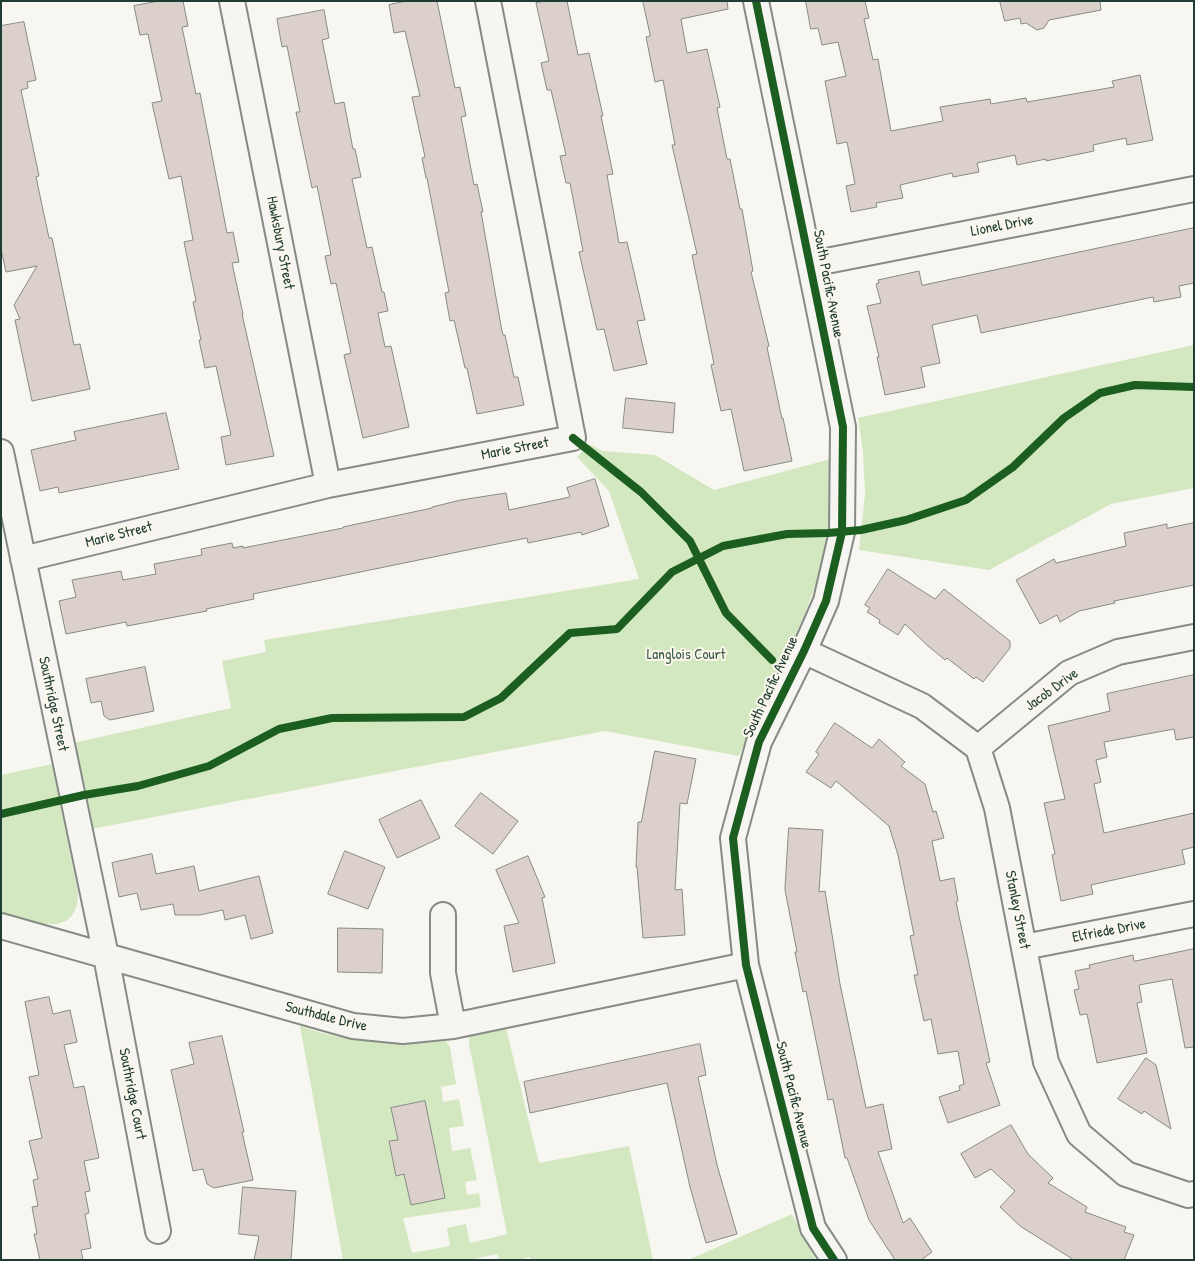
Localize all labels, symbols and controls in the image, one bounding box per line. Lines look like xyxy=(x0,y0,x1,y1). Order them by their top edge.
street label: Hawksbury Street xyxy=(262,195,298,291)
street label: Lionel Drive xyxy=(969,211,1035,241)
street label: South Pacific Avenue xyxy=(809,229,847,339)
street label: Marie Street xyxy=(480,434,550,464)
street label: Marie Street xyxy=(84,518,154,552)
street label: South Pacific Avenue xyxy=(740,634,802,740)
park label: Langlois Court xyxy=(647,646,725,664)
street label: Southridge Street xyxy=(34,655,72,753)
street label: Jacob Drive xyxy=(1022,665,1082,715)
street label: Stanley Street xyxy=(1001,869,1033,951)
street label: Elfriede Drive xyxy=(1071,915,1147,947)
street label: Southdale Drive xyxy=(283,998,369,1036)
street label: South Pacific Avenue xyxy=(771,1040,815,1150)
street label: Southridge Court xyxy=(114,1047,150,1141)

